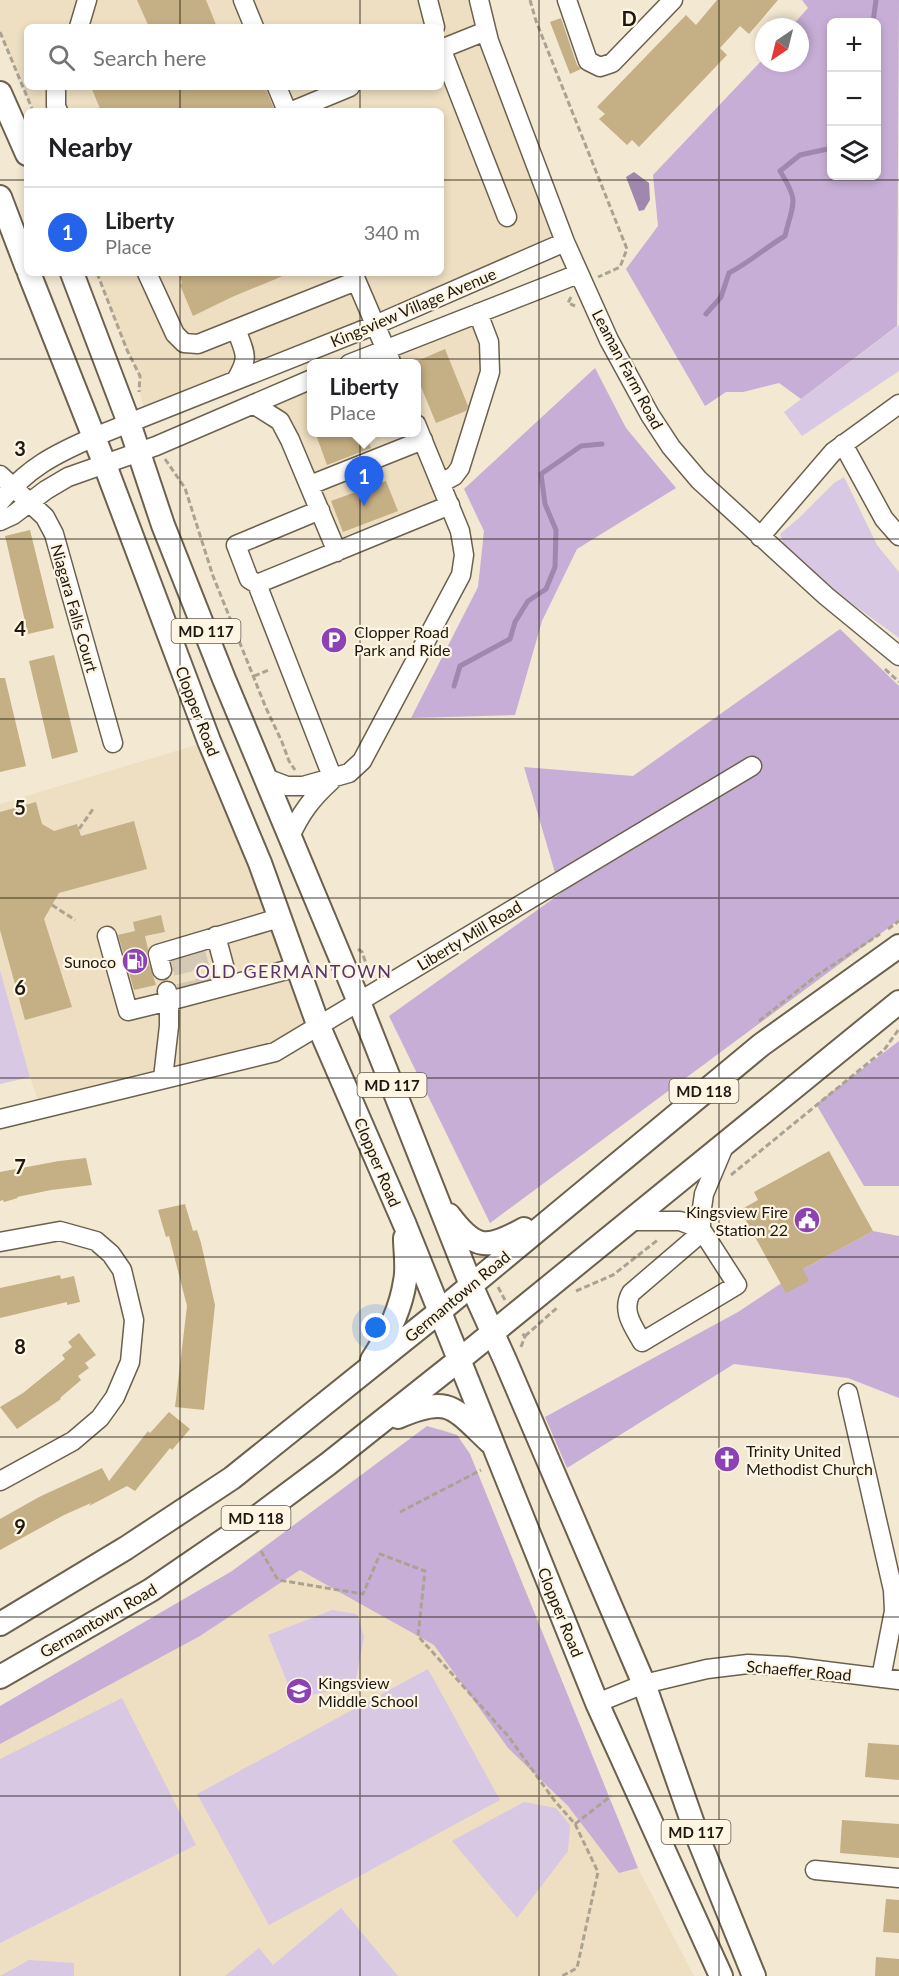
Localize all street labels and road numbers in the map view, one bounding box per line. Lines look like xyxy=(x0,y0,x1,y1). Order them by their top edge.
street label: Kingsview Village Avenue xyxy=(327,263,499,351)
street label: Leaman Farm Road xyxy=(588,306,668,432)
street label: Niagara Falls Court xyxy=(48,542,102,675)
road number: MD 117 xyxy=(172,619,240,643)
street label: Clopper Road xyxy=(172,663,224,759)
street label: Liberty Mill Road xyxy=(413,896,525,974)
road number: MD 117 xyxy=(358,1073,426,1097)
road number: MD 118 xyxy=(670,1079,738,1103)
street label: Clopper Road xyxy=(351,1115,405,1209)
street label: Germantown Road xyxy=(401,1246,513,1346)
road number: MD 118 xyxy=(222,1506,290,1530)
street label: Clopper Road xyxy=(534,1564,588,1660)
street label: Germantown Road xyxy=(36,1579,160,1661)
street label: Schaeffer Road xyxy=(746,1656,852,1684)
road number: MD 117 xyxy=(662,1820,730,1844)

